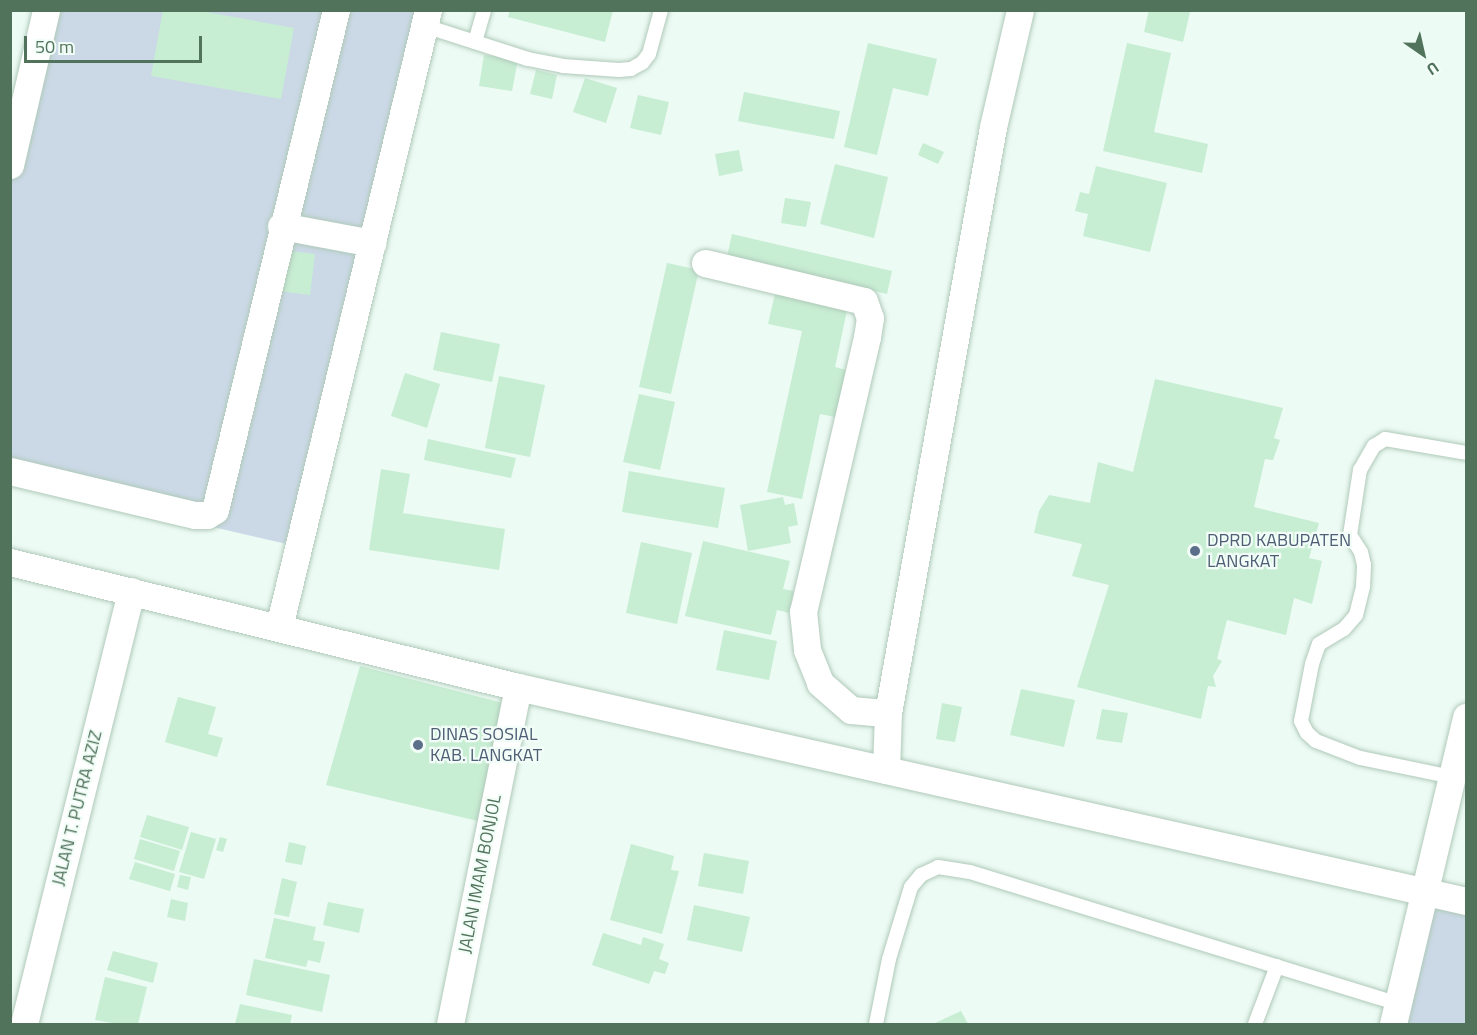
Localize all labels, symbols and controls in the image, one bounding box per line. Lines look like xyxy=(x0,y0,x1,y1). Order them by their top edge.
scale bar xyxy=(27,24,206,62)
north arrow xyxy=(1393,24,1453,84)
text: 50 m xyxy=(35,33,74,60)
text: U xyxy=(1422,56,1444,82)
place label: DPRD KABUPATEN LANGKAT xyxy=(1207,530,1351,572)
marker: DPRD KABUPATEN LANGKAT xyxy=(1188,544,1202,558)
place label: DINAS SOSIAL KAB. LANGKAT xyxy=(430,724,542,766)
street label: JALAN T. PUTRA AZIZ xyxy=(47,728,107,888)
marker: DINAS SOSIAL KAB. LANGKAT xyxy=(411,738,425,752)
street label: JALAN IMAM BONJOL xyxy=(454,793,506,955)

